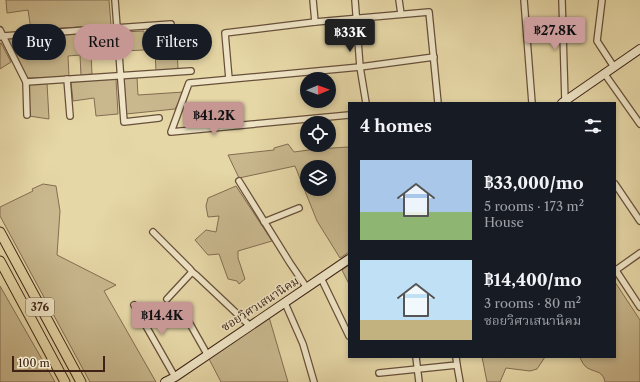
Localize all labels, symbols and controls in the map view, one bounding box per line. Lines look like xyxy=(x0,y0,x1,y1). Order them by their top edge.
pin: ฿27.8K xyxy=(522,17,588,51)
pin: ฿33K xyxy=(326,19,374,53)
text: ฿27.8K xyxy=(534,22,577,38)
chip: Buy xyxy=(12,24,66,60)
chip: Rent xyxy=(74,24,134,60)
chip: Filters xyxy=(142,24,212,60)
text: ฿33K xyxy=(334,24,366,40)
north arrow xyxy=(300,72,336,108)
map controls xyxy=(300,72,336,196)
pin: ฿41.2K xyxy=(181,102,247,136)
text: ฿41.2K xyxy=(193,107,235,123)
icon: filters xyxy=(582,115,604,137)
button: locate xyxy=(300,116,336,152)
text: 4 homes xyxy=(360,116,432,136)
button: layers xyxy=(300,160,336,196)
text: ฿33,000/mo xyxy=(484,173,584,193)
icon: home xyxy=(392,176,440,224)
text: 5 rooms · 173 m² xyxy=(484,198,584,214)
text: House xyxy=(484,214,524,230)
text: ฿14,400/mo xyxy=(484,270,581,290)
street label: ซอยวิศวเสนานิคม xyxy=(218,273,301,334)
icon: home xyxy=(392,276,440,324)
text: 3 rooms · 80 m² xyxy=(484,295,581,311)
road number: 376 xyxy=(26,298,54,316)
pin: ฿14.4K xyxy=(129,302,195,336)
text: ฿14.4K xyxy=(141,307,183,323)
text: ซอยวิศวเสนานิคม xyxy=(484,312,581,328)
scale bar xyxy=(12,354,105,373)
text: 100 m xyxy=(18,356,50,370)

